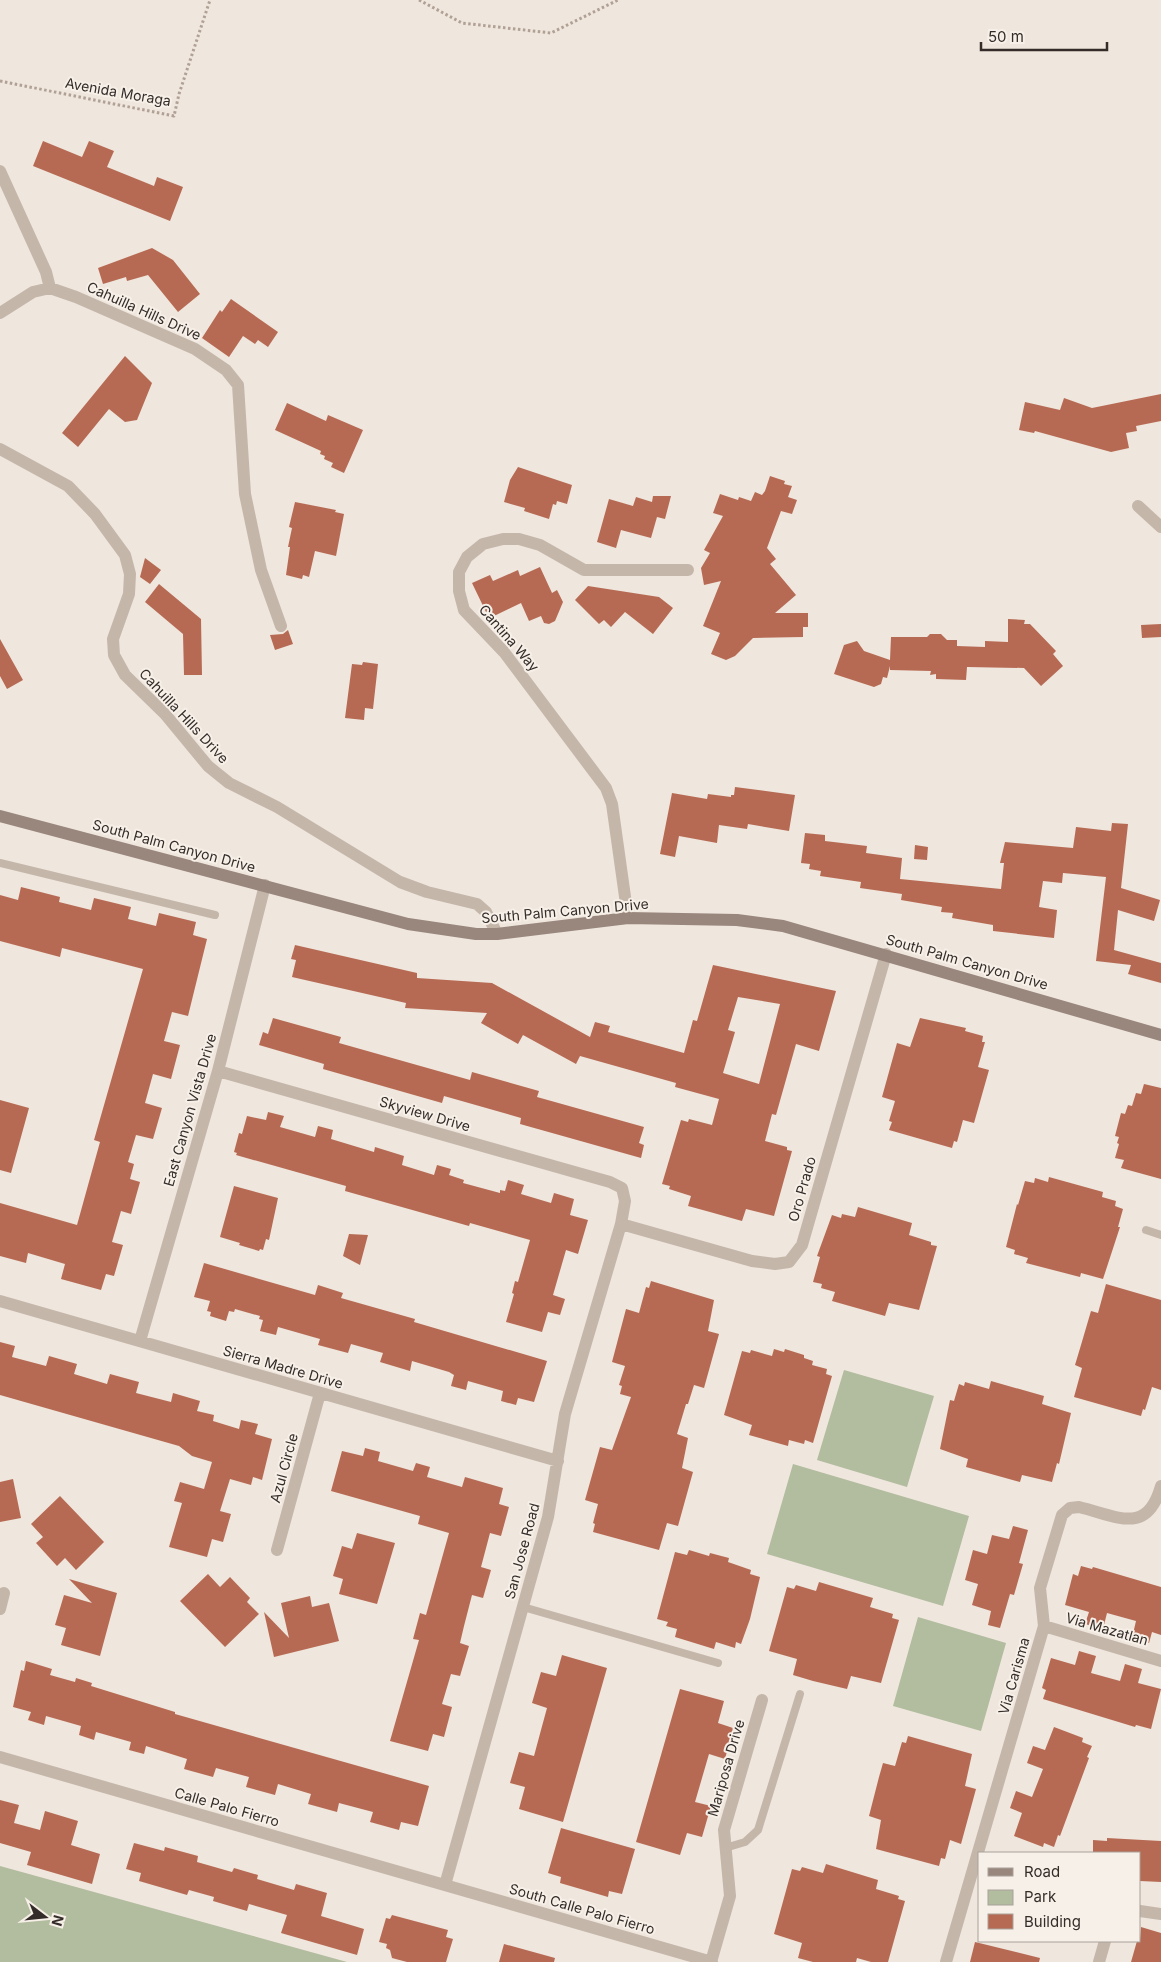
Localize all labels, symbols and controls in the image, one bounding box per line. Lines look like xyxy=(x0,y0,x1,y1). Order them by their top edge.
scale bar xyxy=(981,20,1107,52)
text: 50 m xyxy=(988,27,1024,46)
street label: Avenida Moraga xyxy=(64,74,172,109)
street label: Cahuilla Hills Drive xyxy=(84,278,204,343)
street label: Cantina Way xyxy=(476,601,543,675)
street label: Cahuilla Hills Drive xyxy=(136,665,233,767)
street label: South Palm Canyon Drive xyxy=(91,816,257,875)
street label: South Palm Canyon Drive xyxy=(481,895,649,926)
street label: South Palm Canyon Drive xyxy=(884,930,1050,993)
street label: East Canyon Vista Drive xyxy=(160,1031,219,1188)
street label: Skyview Drive xyxy=(378,1092,473,1135)
street label: Oro Prado xyxy=(784,1154,819,1223)
street label: Sierra Madre Drive xyxy=(221,1341,345,1392)
street label: Azul Circle xyxy=(266,1431,301,1504)
street label: San Jose Road xyxy=(501,1501,543,1601)
street label: Via Mazatlan xyxy=(1064,1609,1150,1648)
street label: Via Carisma xyxy=(994,1635,1033,1716)
street label: Mariposa Drive xyxy=(704,1717,748,1818)
street label: Calle Palo Fierro xyxy=(173,1783,282,1830)
legend xyxy=(978,1852,1141,1942)
text: Road xyxy=(1024,1862,1060,1881)
street label: South Calle Palo Fierro xyxy=(507,1880,657,1937)
text: Park xyxy=(1024,1887,1057,1906)
north arrow xyxy=(20,1892,70,1942)
text: Building xyxy=(1024,1912,1081,1931)
text: N xyxy=(48,1913,68,1928)

